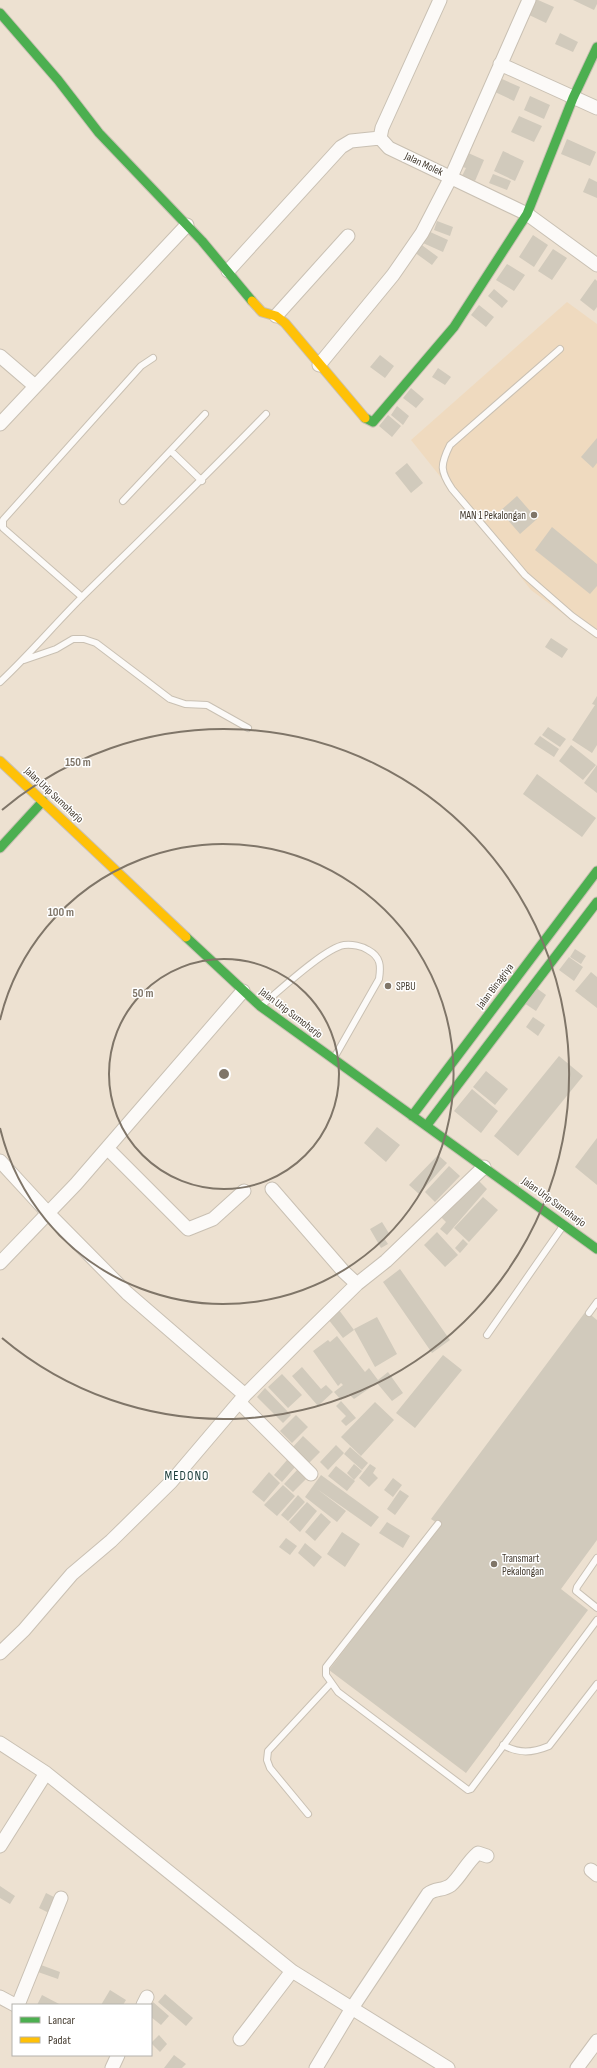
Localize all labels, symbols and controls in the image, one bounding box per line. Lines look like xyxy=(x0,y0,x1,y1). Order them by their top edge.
street label: Jalan Molek xyxy=(402,149,446,179)
place label: MAN 1 Pekalongan xyxy=(460,509,526,522)
marker: MAN 1 Pekalongan xyxy=(529,510,539,520)
text: 150 m xyxy=(65,755,91,770)
street label: Jalan Urip Sumoharjo xyxy=(21,764,86,826)
text: 100 m xyxy=(48,905,74,920)
street label: Jalan Binagriya xyxy=(473,961,516,1012)
place label: SPBU xyxy=(396,980,416,993)
marker: SPBU xyxy=(383,981,393,991)
street label: Jalan Urip Sumoharjo xyxy=(256,984,326,1041)
text: 50 m xyxy=(133,986,153,1001)
centre of rings xyxy=(217,1067,231,1081)
street label: Jalan Urip Sumoharjo xyxy=(519,1174,589,1230)
district label: MEDONO xyxy=(165,1468,209,1484)
place label: Transmart Pekalongan xyxy=(502,1552,544,1578)
marker: Transmart Pekalongan xyxy=(489,1559,499,1569)
legend xyxy=(12,2004,152,2056)
text: Lancar xyxy=(48,2013,75,2028)
text: Padat xyxy=(48,2033,71,2048)

